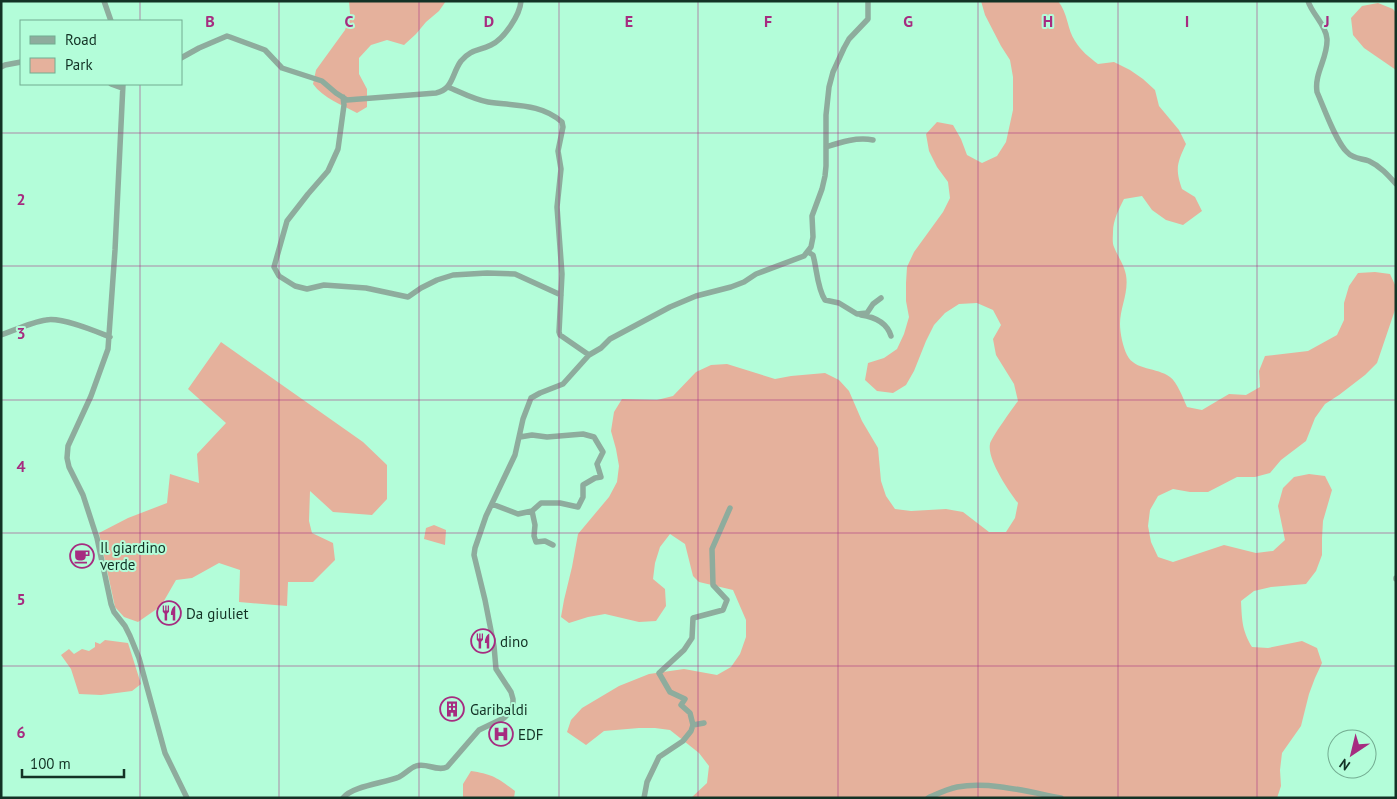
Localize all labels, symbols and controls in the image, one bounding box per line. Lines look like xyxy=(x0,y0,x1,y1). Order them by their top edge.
text: B xyxy=(205,11,215,31)
text: C xyxy=(345,11,354,31)
text: D xyxy=(484,11,494,31)
text: E xyxy=(625,11,633,31)
text: F xyxy=(764,11,772,31)
text: G xyxy=(903,11,913,31)
text: H xyxy=(1043,11,1053,31)
text: I xyxy=(1185,11,1189,31)
text: J xyxy=(1323,11,1330,31)
legend xyxy=(20,20,182,85)
text: Road xyxy=(65,30,97,49)
text: Park xyxy=(65,55,93,74)
text: 2 xyxy=(16,189,26,209)
text: 3 xyxy=(16,323,26,343)
text: 4 xyxy=(16,456,26,476)
place label: Il giardino verde xyxy=(100,538,166,574)
cafe icon: Il giardino verde xyxy=(69,543,95,569)
text: 5 xyxy=(16,589,26,609)
restaurant icon: Da giuliet xyxy=(156,600,182,626)
place label: Da giuliet xyxy=(186,604,249,623)
restaurant icon: dino xyxy=(470,628,496,654)
place label: dino xyxy=(500,632,528,651)
building icon: Garibaldi xyxy=(439,696,465,722)
place label: Garibaldi xyxy=(470,700,528,719)
hospital icon: EDF xyxy=(488,721,514,747)
text: 6 xyxy=(16,722,26,742)
place label: EDF xyxy=(518,725,544,744)
north arrow xyxy=(1327,729,1377,779)
scale bar xyxy=(22,746,125,778)
text: 100 m xyxy=(30,754,71,773)
text: N xyxy=(1336,755,1353,775)

